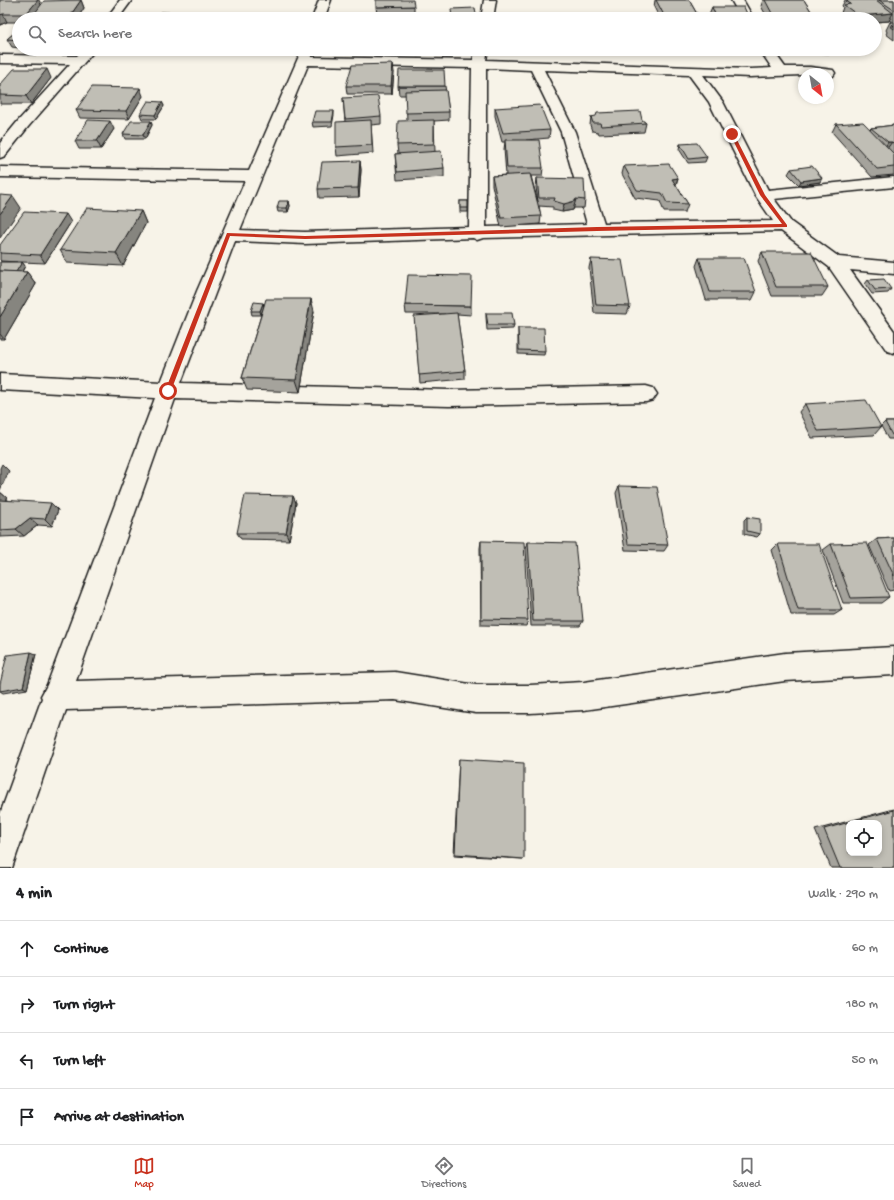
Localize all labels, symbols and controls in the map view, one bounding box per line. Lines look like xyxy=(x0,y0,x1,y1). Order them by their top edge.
search box xyxy=(12,12,882,56)
icon: search xyxy=(26,23,48,45)
text: Search here xyxy=(58,25,132,43)
north arrow xyxy=(798,68,834,104)
route end xyxy=(723,125,741,143)
route start xyxy=(159,382,177,400)
map controls xyxy=(846,820,882,856)
button: locate xyxy=(846,820,882,856)
text: 4 min xyxy=(16,884,52,904)
text: Walk · 290 m xyxy=(808,887,878,902)
icon: ahead xyxy=(16,938,38,960)
text: Continue xyxy=(54,940,108,958)
text: 60 m xyxy=(852,941,878,956)
icon: right xyxy=(16,994,38,1016)
text: Turn right xyxy=(54,996,114,1014)
text: 180 m xyxy=(846,997,878,1012)
icon: left xyxy=(16,1050,38,1072)
text: Turn left xyxy=(54,1052,105,1070)
text: 50 m xyxy=(851,1053,878,1068)
icon: arrive xyxy=(16,1106,38,1128)
text: Arrive at destination xyxy=(54,1108,184,1126)
tab: Map xyxy=(133,1155,155,1191)
tab: Directions xyxy=(422,1155,466,1191)
tab: Saved xyxy=(733,1155,761,1191)

